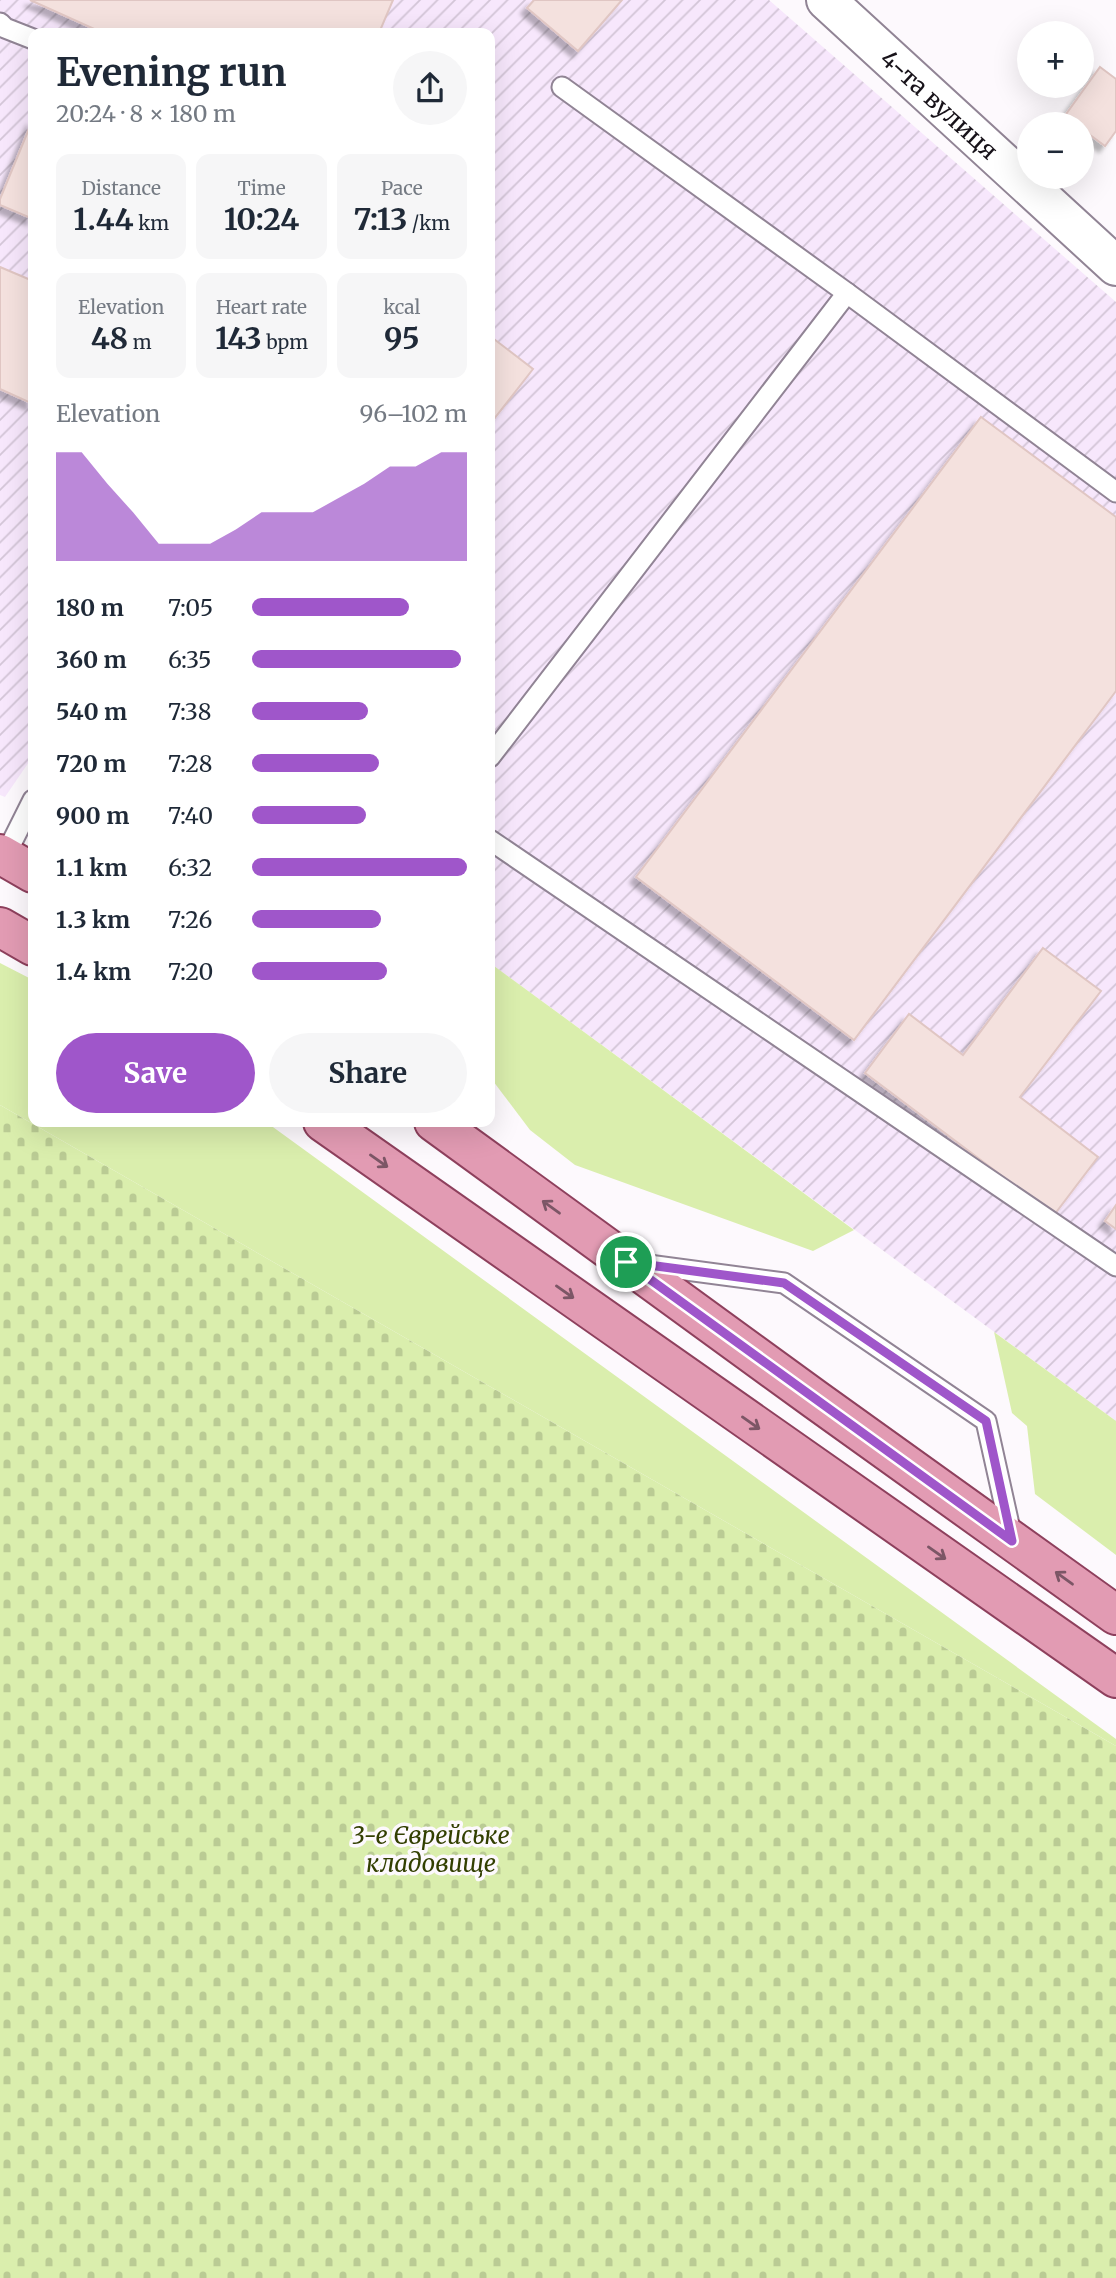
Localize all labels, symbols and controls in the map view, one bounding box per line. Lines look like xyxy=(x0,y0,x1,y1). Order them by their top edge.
map controls xyxy=(1017,21,1094,189)
button: + xyxy=(1017,21,1094,98)
street label: 4-та вулиця xyxy=(874,43,1005,166)
text: Evening run xyxy=(56,49,287,96)
button: share xyxy=(393,51,467,125)
text: 20:24 · 8 × 180 m xyxy=(56,99,236,128)
button: − xyxy=(1017,112,1094,189)
text: Distance xyxy=(81,176,161,200)
text: Time xyxy=(237,176,286,200)
text: Pace xyxy=(381,176,423,200)
text: 1.44 xyxy=(73,200,134,238)
text: 10:24 xyxy=(224,200,299,238)
text: 7:13 xyxy=(354,200,407,238)
text: km xyxy=(134,211,169,235)
text: /km xyxy=(407,211,450,235)
text: Elevation xyxy=(78,295,164,319)
text: Heart rate xyxy=(216,295,307,319)
text: kcal xyxy=(383,295,421,319)
text: 48 xyxy=(91,319,128,357)
text: 143 xyxy=(215,319,262,357)
text: 95 xyxy=(384,319,420,357)
text: m xyxy=(128,330,152,354)
text: bpm xyxy=(262,330,308,354)
text: Elevation xyxy=(56,399,160,428)
text: 96–102 m xyxy=(359,399,467,428)
text: 180 m xyxy=(56,593,124,622)
text: 7:05 xyxy=(168,593,213,622)
text: 360 m xyxy=(56,645,127,674)
text: 6:35 xyxy=(168,645,211,674)
text: 540 m xyxy=(56,697,127,726)
text: 7:38 xyxy=(168,697,212,726)
text: 720 m xyxy=(56,749,126,778)
text: 7:28 xyxy=(168,749,212,778)
text: 900 m xyxy=(56,801,129,830)
text: 7:40 xyxy=(168,801,213,830)
text: 1.1 km xyxy=(56,853,127,882)
text: 6:32 xyxy=(168,853,212,882)
text: 1.3 km xyxy=(56,905,130,934)
text: 7:26 xyxy=(168,905,212,934)
text: 1.4 km xyxy=(56,957,131,986)
text: 7:20 xyxy=(168,957,213,986)
button: Save xyxy=(56,1033,255,1113)
button: Share xyxy=(269,1033,467,1113)
one-way arrow xyxy=(369,1154,388,1168)
one-way arrow xyxy=(542,1200,561,1214)
pin xyxy=(596,1232,656,1292)
icon: arrive xyxy=(607,1243,645,1281)
one-way arrow xyxy=(555,1285,574,1299)
one-way arrow xyxy=(741,1416,760,1430)
one-way arrow xyxy=(927,1546,947,1560)
one-way arrow xyxy=(1055,1571,1074,1585)
park label: 3-е Єврейське кладовище xyxy=(352,1820,510,1879)

